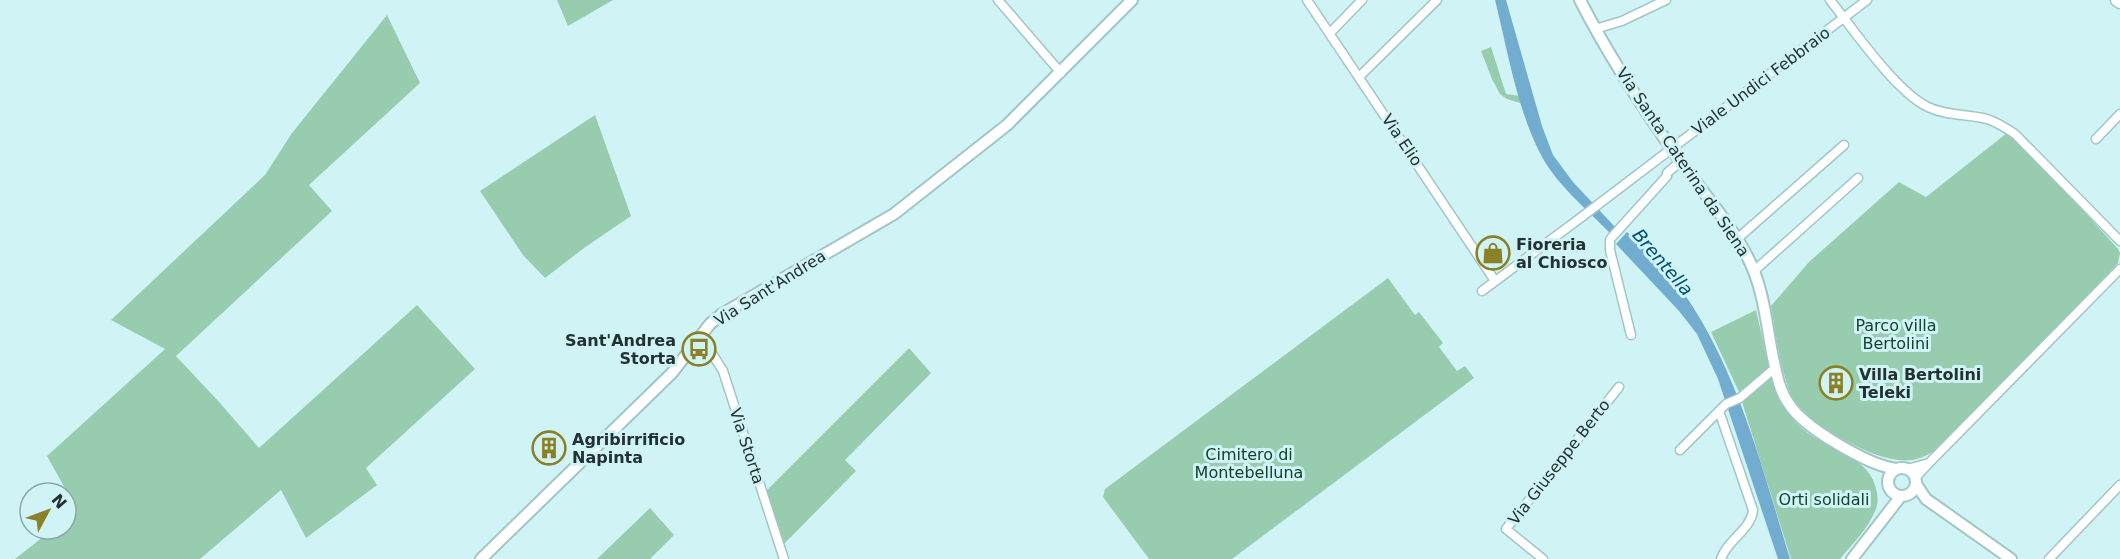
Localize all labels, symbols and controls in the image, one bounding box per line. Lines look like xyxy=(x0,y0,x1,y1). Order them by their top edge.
street label: Viale Undici Febbraio xyxy=(1688,23,1834,139)
street label: Via Santa Caterina da Siena xyxy=(1613,64,1753,260)
street label: Via Elio xyxy=(1378,110,1426,170)
water label: Brentella xyxy=(1628,224,1698,300)
shop icon: Fioreria al Chiosco xyxy=(1475,235,1511,271)
place label: Fioreria al Chiosco xyxy=(1516,235,1607,272)
street label: Via Sant'Andrea xyxy=(711,246,829,330)
park label: Parco villa Bertolini xyxy=(1855,316,1937,353)
place label: Sant'Andrea Storta xyxy=(565,331,676,368)
bus stop icon: Sant'Andrea Storta xyxy=(681,331,717,367)
building icon: Villa Bertolini Teleki xyxy=(1818,365,1854,401)
place label: Villa Bertolini Teleki xyxy=(1859,365,1981,402)
street label: Via Giuseppe Berto xyxy=(1504,396,1614,528)
street label: Via Storta xyxy=(726,406,768,486)
building icon: Agribirrificio Napinta xyxy=(531,430,567,466)
place label: Agribirrificio Napinta xyxy=(572,430,685,467)
park label: Cimitero di Montebelluna xyxy=(1195,445,1303,482)
north arrow xyxy=(18,481,78,541)
text: N xyxy=(47,490,71,513)
park label: Orti solidali xyxy=(1779,490,1869,509)

